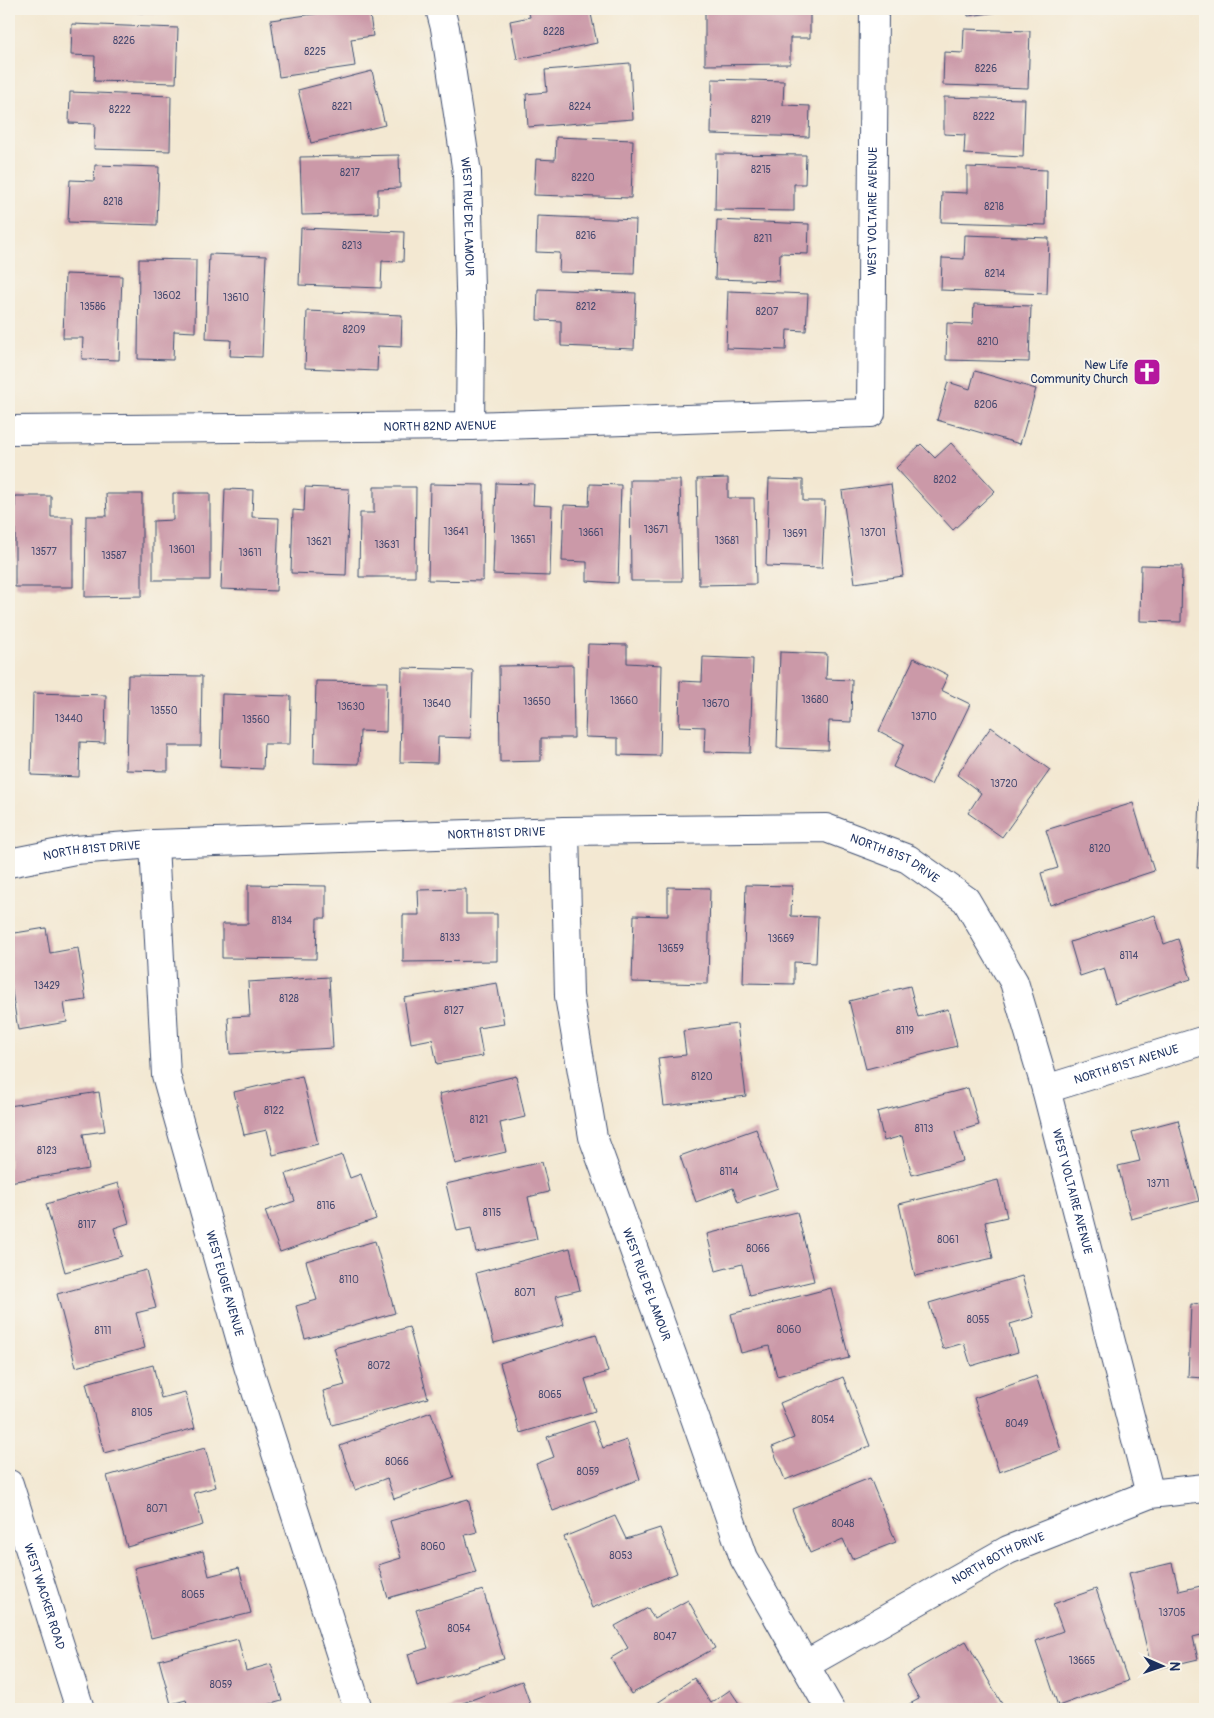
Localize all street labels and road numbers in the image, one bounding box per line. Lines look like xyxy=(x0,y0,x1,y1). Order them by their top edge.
street label: WEST VOLTAIRE AVENUE xyxy=(865,147,880,276)
street label: WEST RUE DE LAMOUR xyxy=(457,156,477,276)
street label: NORTH 82ND AVENUE xyxy=(383,418,497,434)
street label: NORTH 81ST DRIVE xyxy=(447,824,546,842)
street label: NORTH 81ST DRIVE xyxy=(848,830,942,886)
street label: NORTH 81ST DRIVE xyxy=(42,838,141,864)
street label: NORTH 81ST AVENUE xyxy=(1072,1041,1181,1087)
street label: WEST VOLTAIRE AVENUE xyxy=(1049,1127,1096,1256)
street label: WEST RUE DE LAMOUR xyxy=(619,1226,674,1343)
street label: WEST EUGIE AVENUE xyxy=(203,1229,247,1338)
street label: NORTH 80TH DRIVE xyxy=(949,1529,1047,1588)
street label: WEST WACKER ROAD xyxy=(21,1542,68,1652)

